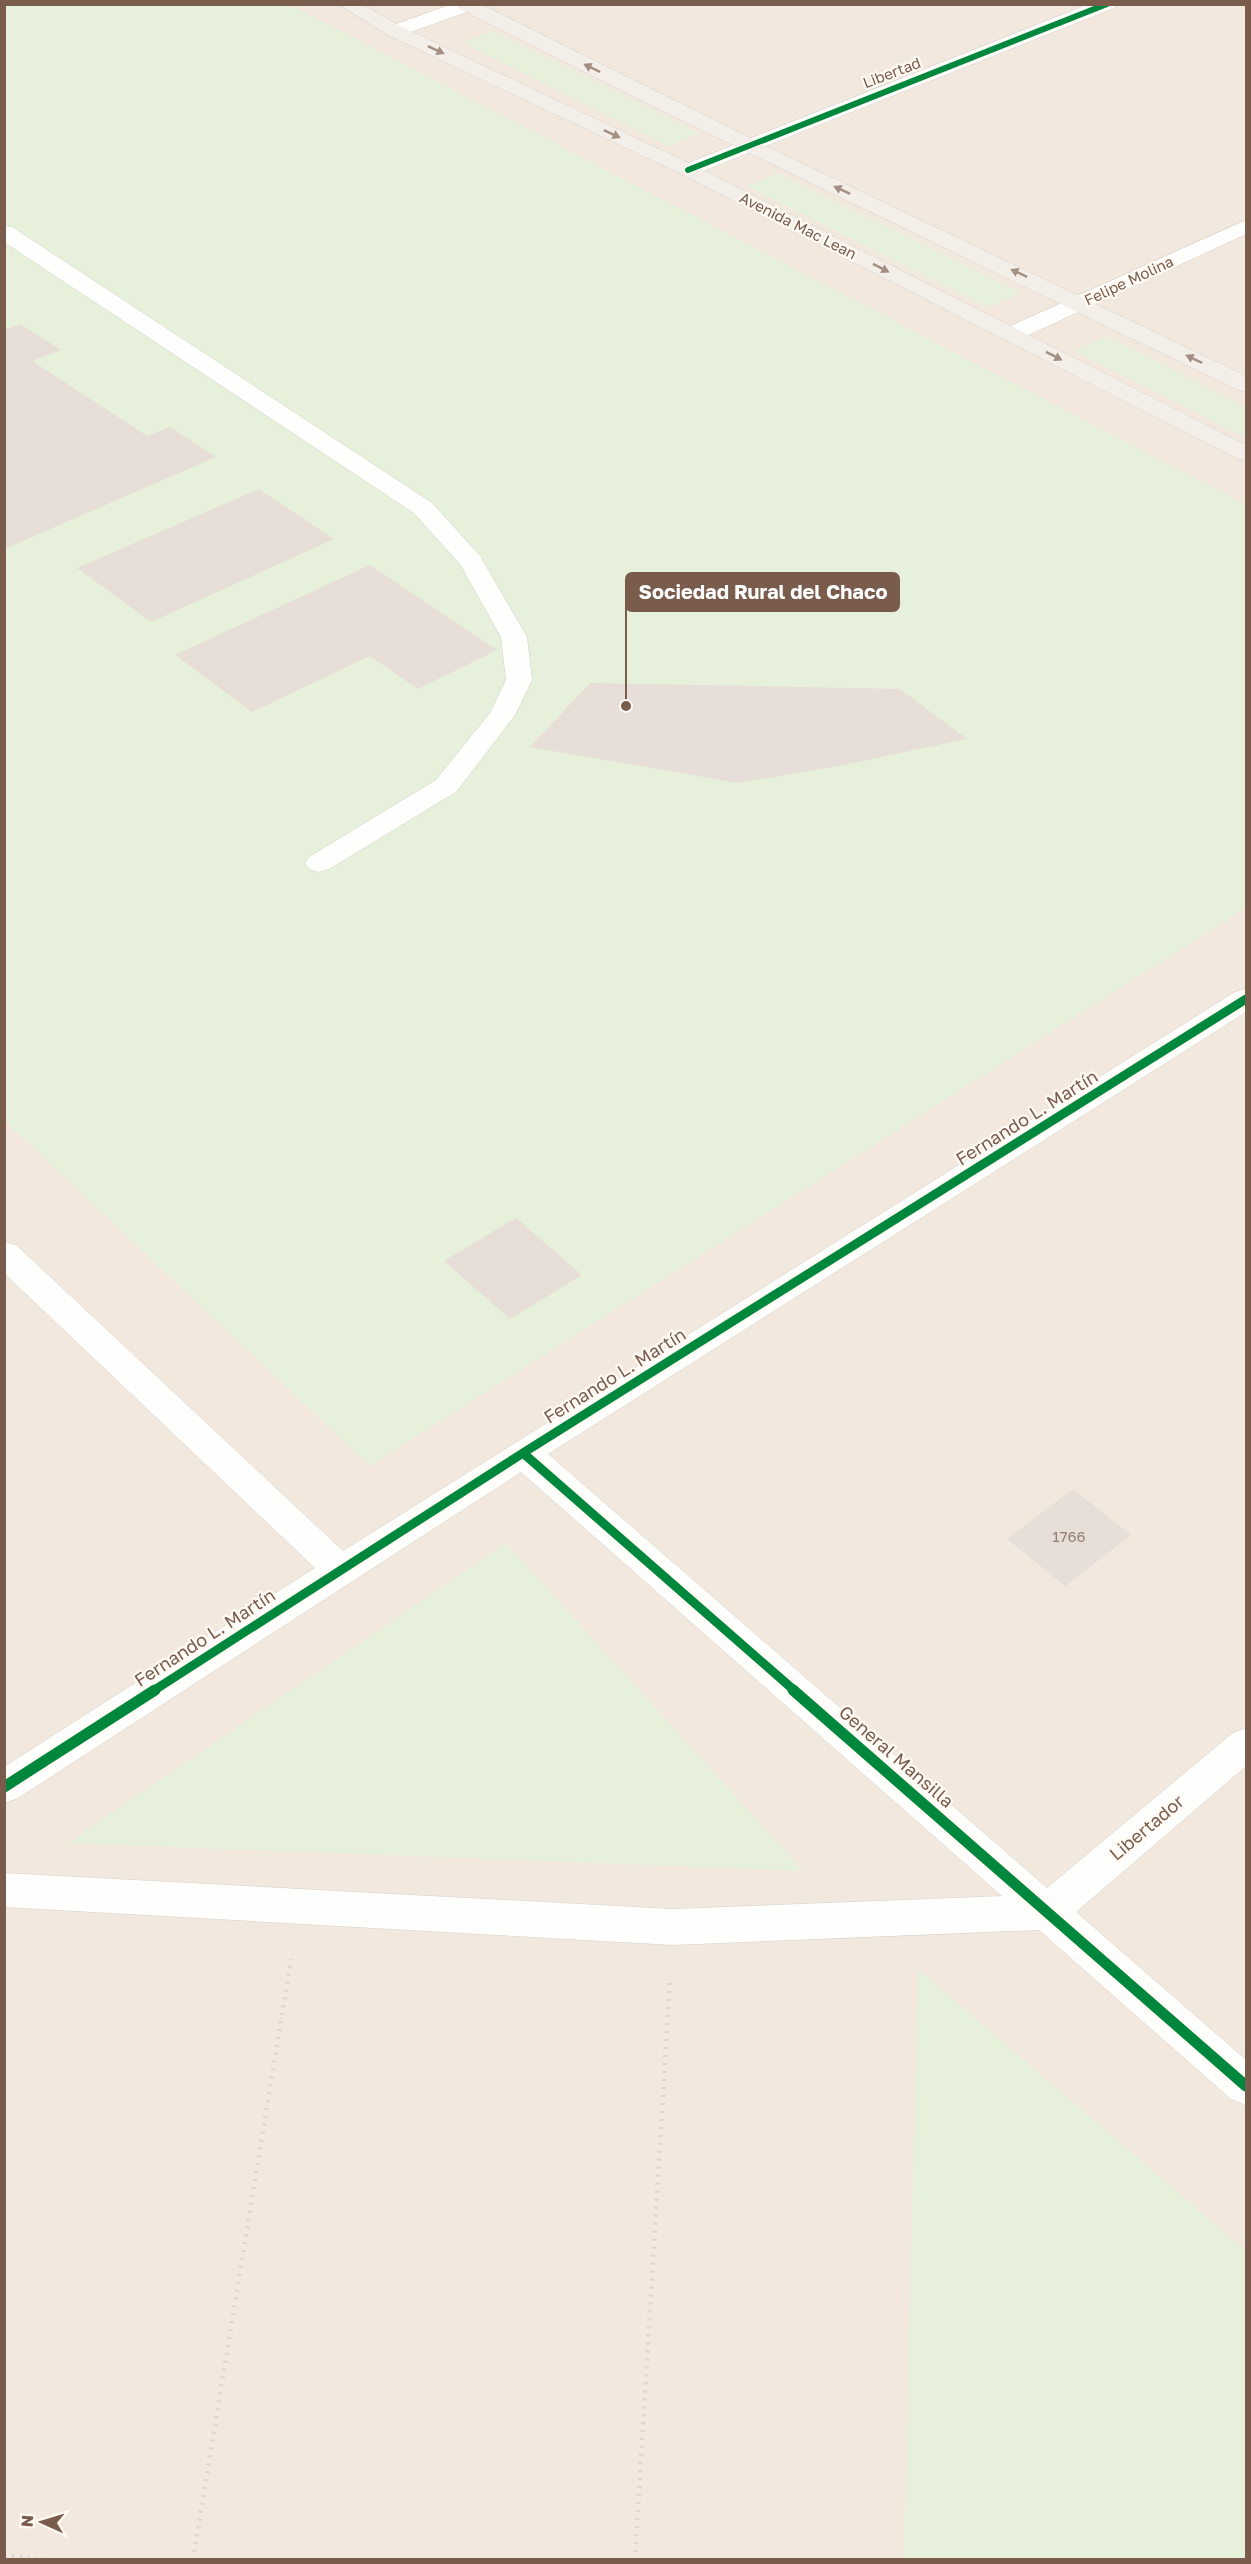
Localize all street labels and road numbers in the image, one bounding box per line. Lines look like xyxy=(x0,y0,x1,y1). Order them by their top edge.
street label: Libertad xyxy=(860,53,923,91)
street label: Avenida Mac Lean xyxy=(737,188,860,262)
street label: Felipe Molina xyxy=(1081,252,1176,309)
street label: Fernando L. Martín xyxy=(951,1065,1102,1170)
street label: Fernando L. Martín xyxy=(539,1323,690,1428)
street label: Fernando L. Martín xyxy=(130,1583,279,1691)
street label: General Mansilla xyxy=(835,1700,958,1812)
street label: Libertador xyxy=(1105,1790,1188,1865)

